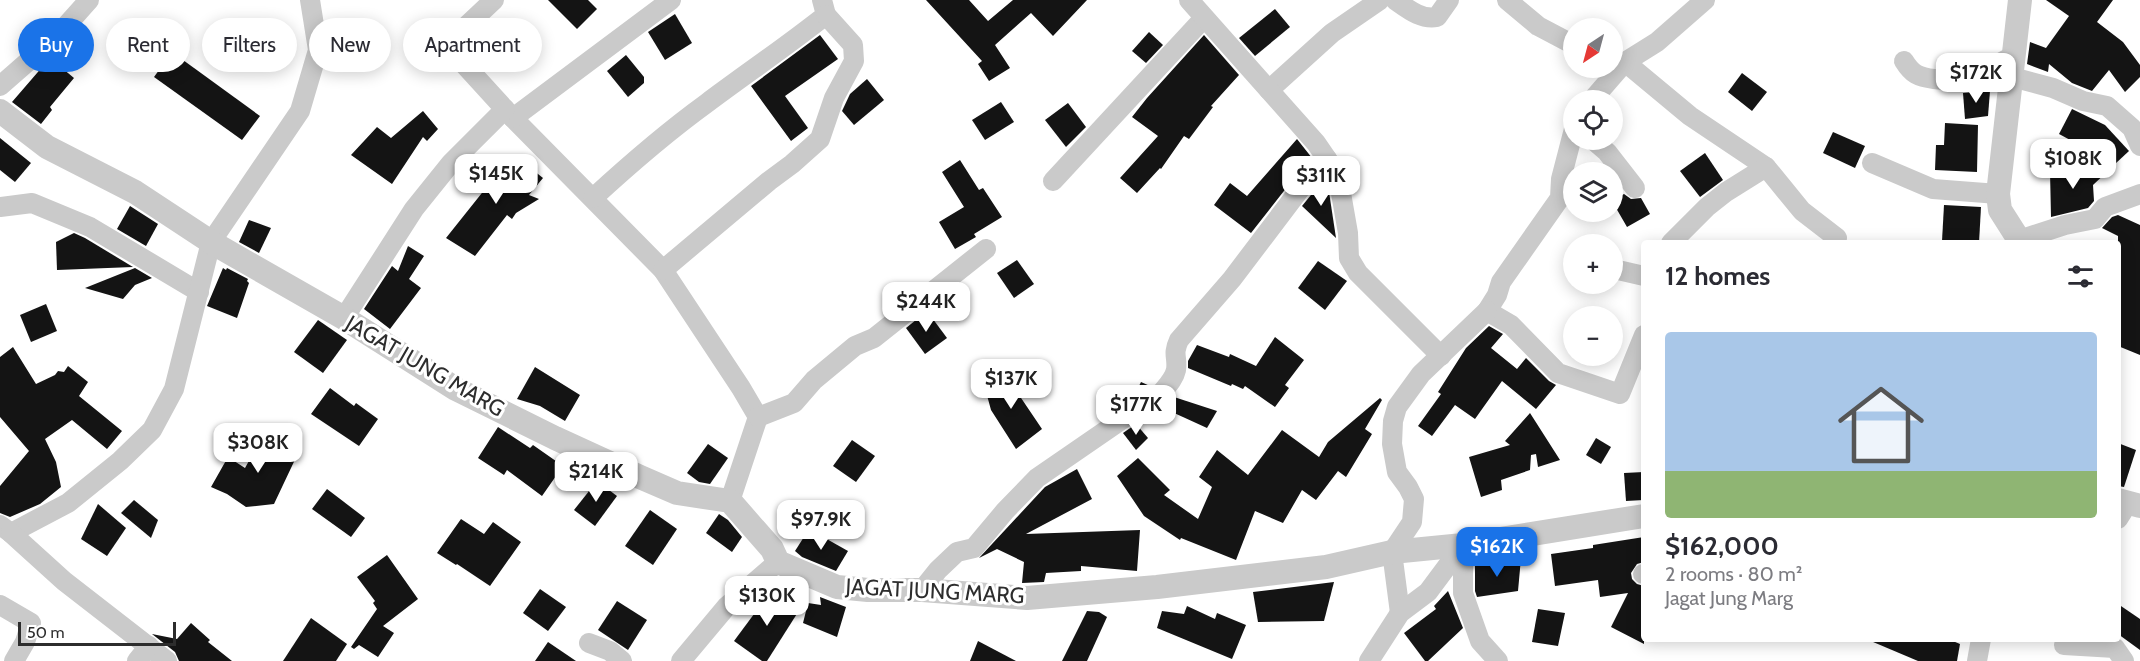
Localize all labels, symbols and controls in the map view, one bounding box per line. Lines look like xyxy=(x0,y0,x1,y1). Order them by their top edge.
chip: Buy xyxy=(18,18,94,72)
chip: Rent xyxy=(106,18,190,72)
chip: Filters xyxy=(202,18,297,72)
chip: New xyxy=(309,18,391,72)
chip: Apartment xyxy=(403,18,542,72)
north arrow xyxy=(1563,18,1623,78)
map controls xyxy=(1563,18,1623,366)
pin: $172K xyxy=(1934,53,2018,104)
text: $172K xyxy=(1950,60,2002,84)
button: locate xyxy=(1563,90,1623,150)
pin: $108K xyxy=(2031,139,2115,190)
text: $108K xyxy=(2044,146,2102,170)
pin: $145K xyxy=(454,154,538,205)
pin: $311K xyxy=(1279,156,1363,207)
text: $145K xyxy=(469,161,523,185)
button: layers xyxy=(1563,162,1623,222)
text: $311K xyxy=(1296,163,1346,187)
button: + xyxy=(1563,234,1623,294)
text: 12 homes xyxy=(1665,260,1770,292)
icon: filters xyxy=(2064,260,2097,293)
pin: $244K xyxy=(884,282,968,333)
text: $244K xyxy=(896,289,956,313)
button: − xyxy=(1563,306,1623,366)
street label: JAGAT JUNG MARG xyxy=(340,309,509,422)
pin: $137K xyxy=(969,359,1053,410)
text: $137K xyxy=(985,366,1037,390)
icon: home xyxy=(1827,371,1935,479)
pin: $177K xyxy=(1094,385,1178,436)
text: $177K xyxy=(1110,392,1162,416)
pin: $308K xyxy=(216,423,300,474)
text: $308K xyxy=(227,430,289,454)
pin: $214K xyxy=(554,452,638,503)
text: $214K xyxy=(569,459,623,483)
pin: $97.9K xyxy=(772,500,870,551)
text: $97.9K xyxy=(791,507,851,531)
pin: $162K xyxy=(1455,527,1539,578)
text: $162,000 xyxy=(1665,530,1779,562)
text: $162K xyxy=(1470,534,1524,558)
text: 2 rooms · 80 m² xyxy=(1665,562,1802,586)
street label: JAGAT JUNG MARG xyxy=(844,573,1025,609)
pin: $130K xyxy=(725,576,809,627)
text: $130K xyxy=(739,583,795,607)
text: Jagat Jung Marg xyxy=(1665,586,1793,610)
scale bar xyxy=(18,619,176,646)
text: 50 m xyxy=(27,623,64,642)

